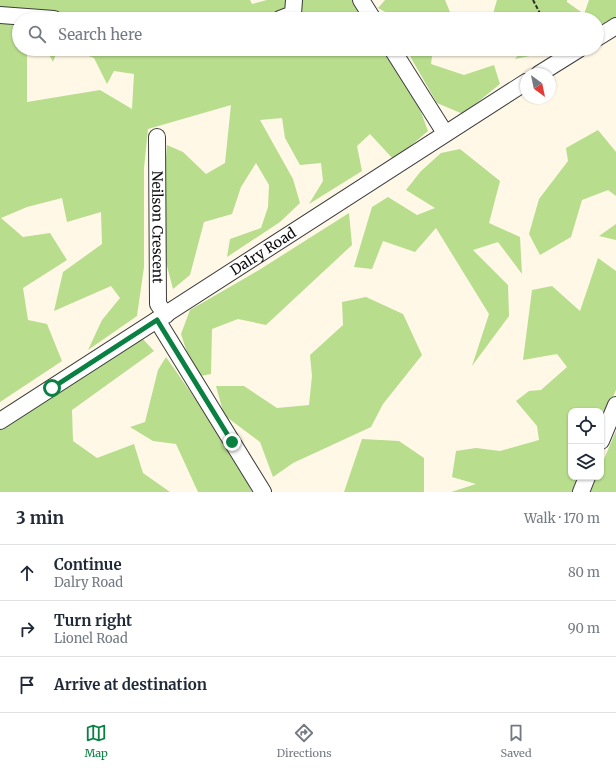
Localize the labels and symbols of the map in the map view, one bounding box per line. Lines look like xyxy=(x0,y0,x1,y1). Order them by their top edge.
north arrow xyxy=(520,68,556,104)
street label: Neilson Crescent xyxy=(148,171,167,284)
street label: Dalry Road xyxy=(227,223,300,279)
route start xyxy=(43,379,61,397)
route end xyxy=(223,433,241,451)

